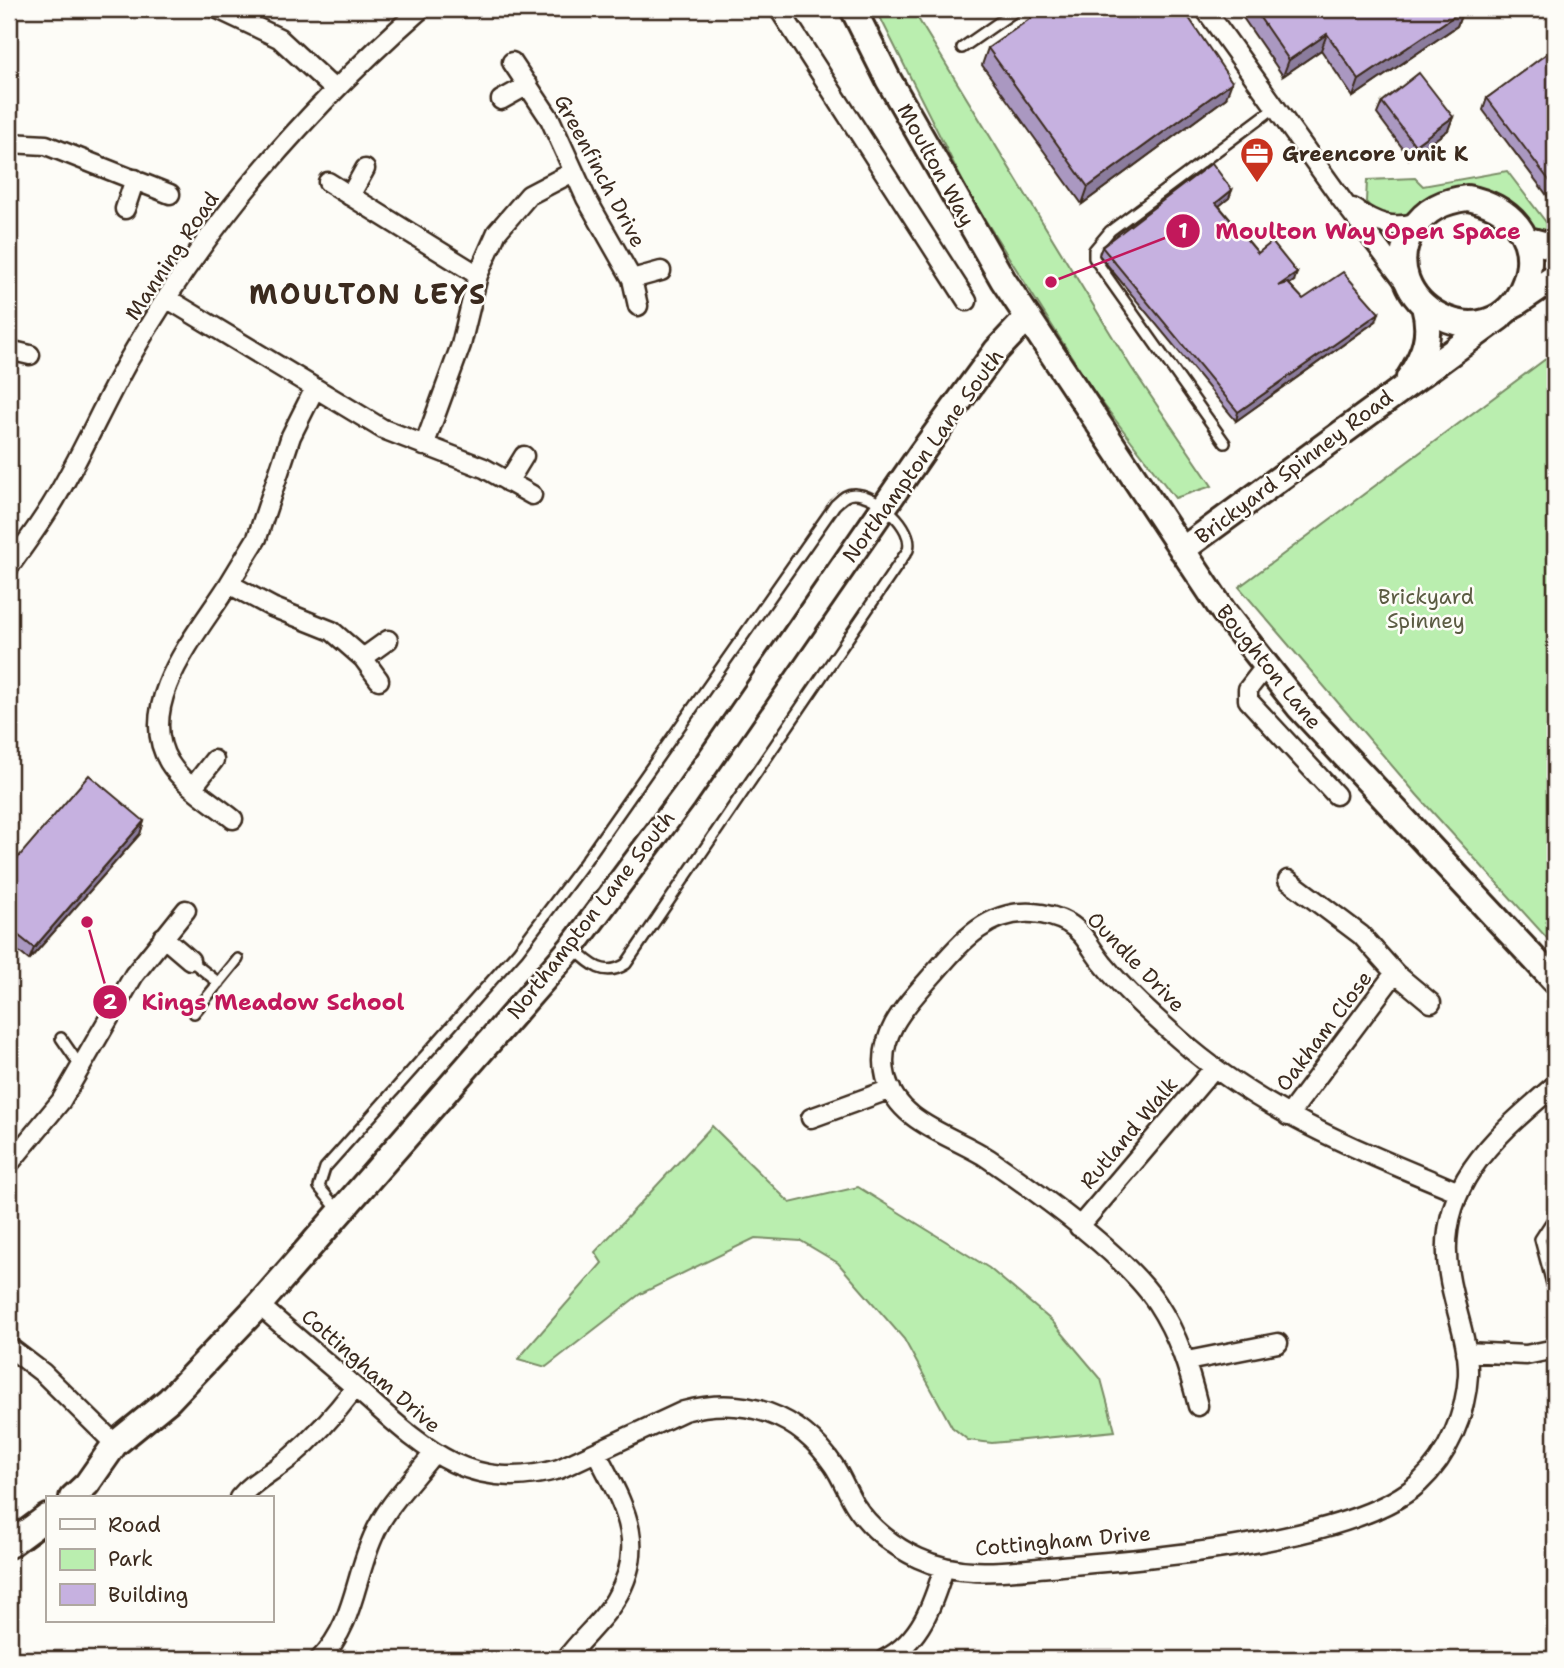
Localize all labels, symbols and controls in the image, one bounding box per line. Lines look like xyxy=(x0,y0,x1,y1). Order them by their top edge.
street label: Greenfinch Drive xyxy=(548,90,652,252)
street label: Moulton Way xyxy=(891,99,981,231)
office icon: Greencore unit K xyxy=(1238,135,1276,184)
place label: Greencore unit K xyxy=(1282,140,1469,168)
street label: Manning Road xyxy=(119,186,225,326)
callout: Moulton Way Open Space xyxy=(1166,209,1534,253)
text: Moulton Way Open Space xyxy=(1215,216,1521,246)
text: 1 xyxy=(1178,217,1188,245)
district label: MOULTON LEYS xyxy=(249,275,487,313)
street label: Northampton Lane South xyxy=(836,344,1010,568)
street label: Brickyard Spinney Road xyxy=(1189,383,1399,551)
park label: Brickyard Spinney xyxy=(1378,583,1474,635)
street label: Boughton Lane xyxy=(1210,599,1328,735)
street label: Northampton Lane South xyxy=(501,805,681,1025)
street label: Oundle Drive xyxy=(1081,906,1191,1018)
street label: Oakham Close xyxy=(1269,965,1379,1097)
callout: Kings Meadow School xyxy=(92,980,418,1024)
text: Kings Meadow School xyxy=(141,987,405,1017)
text: 2 xyxy=(103,988,118,1016)
street label: Rutland Walk xyxy=(1074,1071,1184,1195)
street label: Cottingham Drive xyxy=(295,1303,447,1439)
legend xyxy=(46,1496,273,1622)
text: Road xyxy=(108,1511,161,1539)
street label: Cottingham Drive xyxy=(974,1519,1152,1563)
text: Park xyxy=(108,1545,153,1573)
text: Building xyxy=(108,1581,188,1609)

